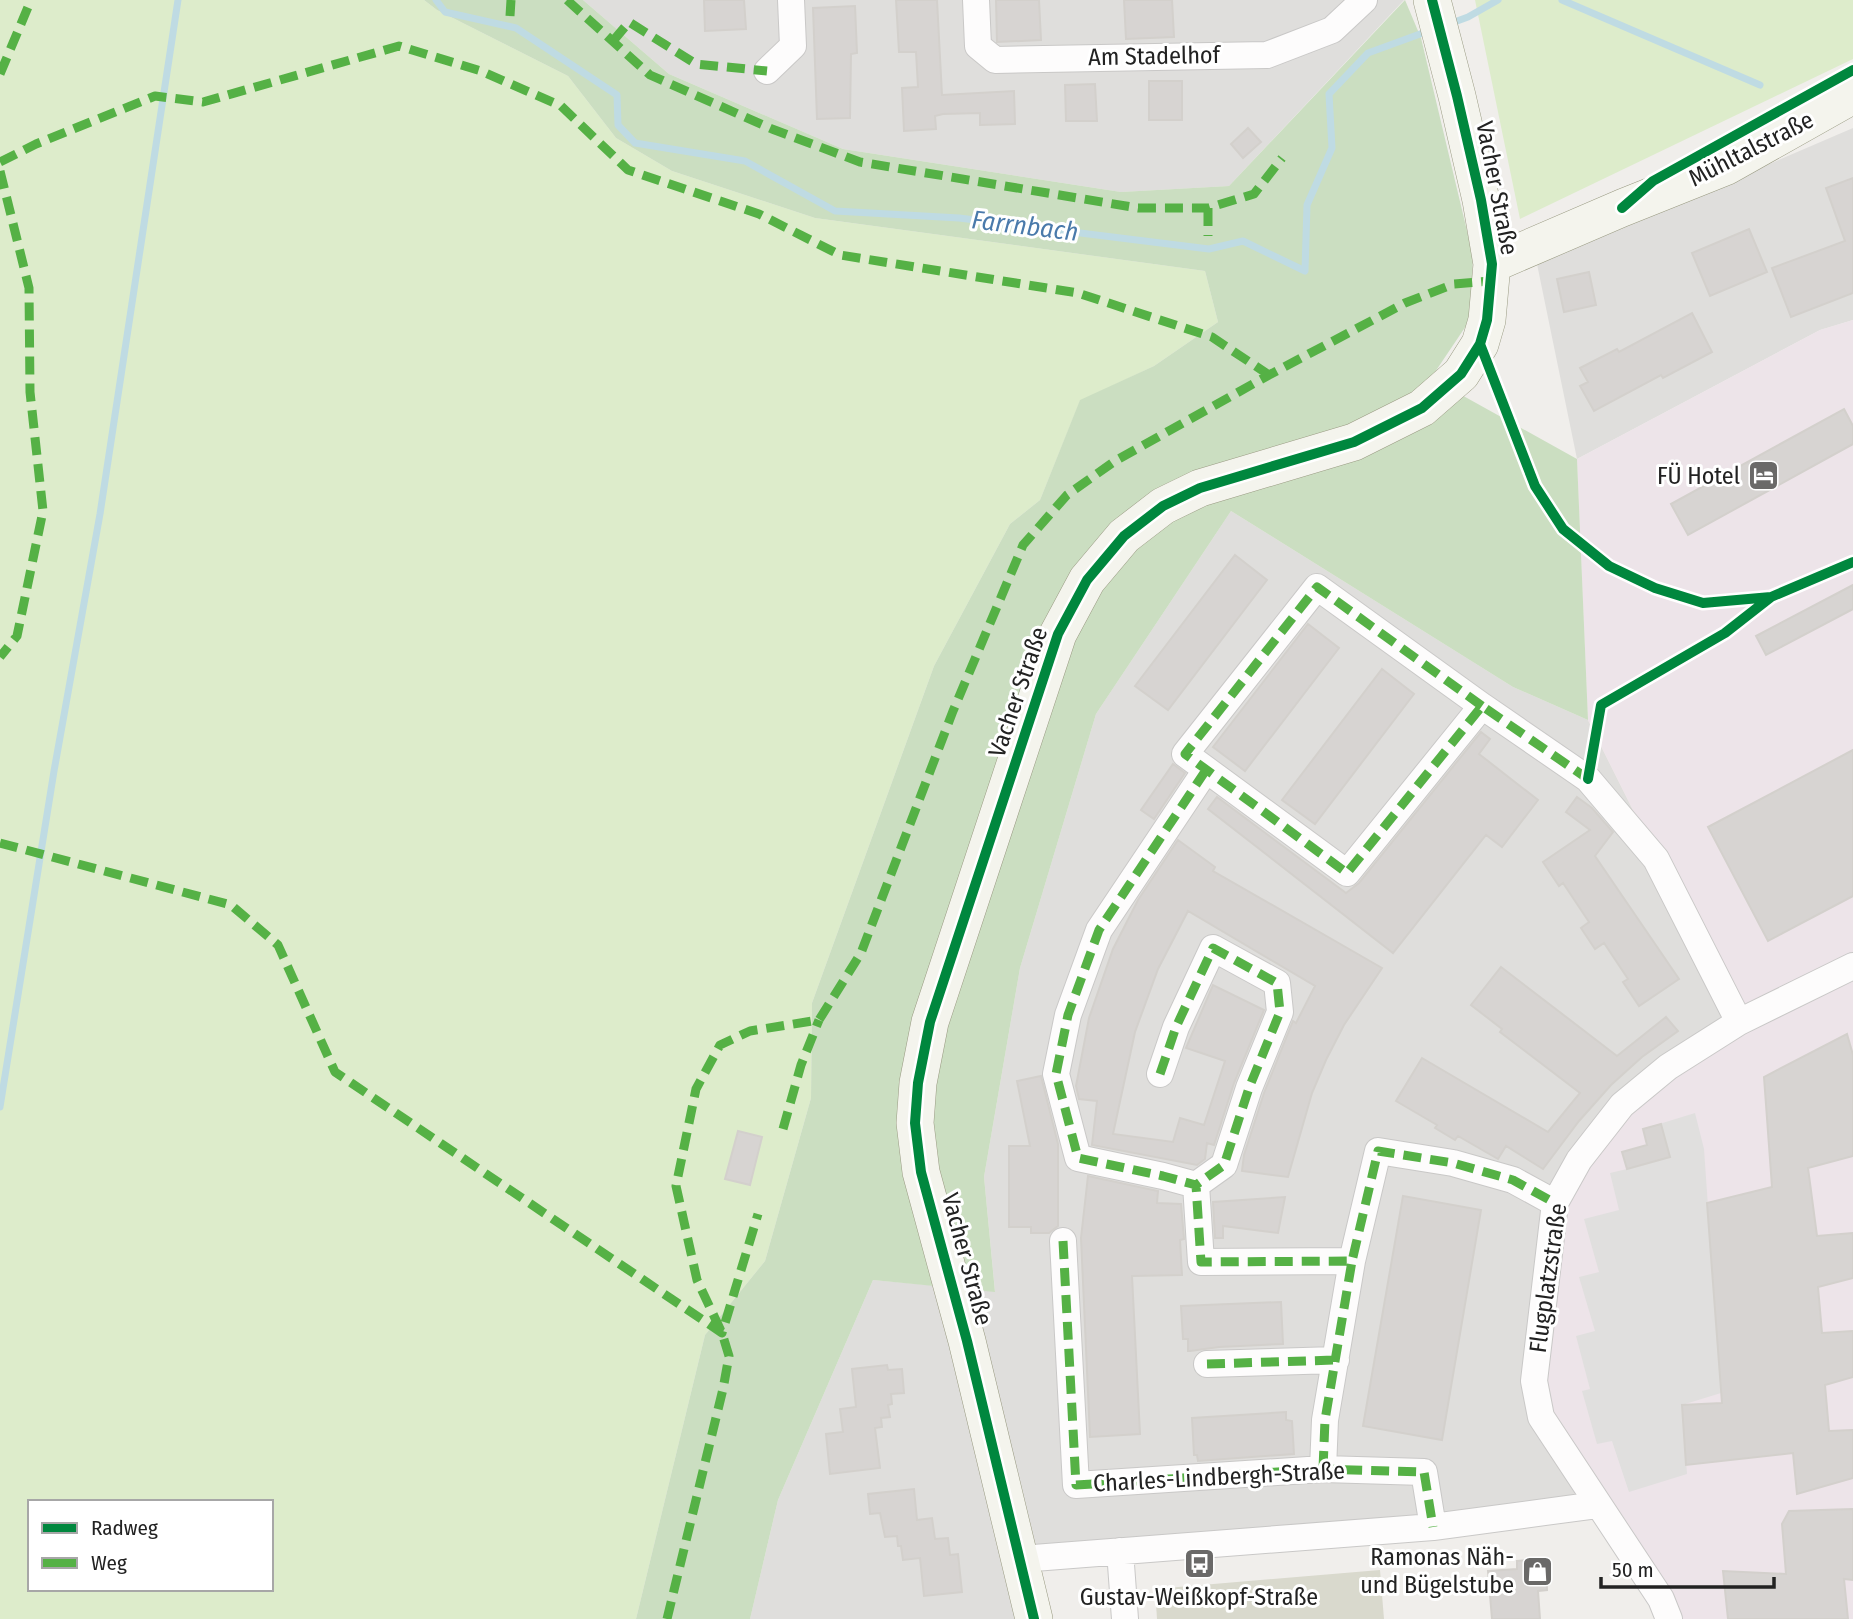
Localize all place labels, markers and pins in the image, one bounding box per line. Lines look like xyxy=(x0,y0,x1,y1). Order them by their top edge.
hotel icon: FÜ Hotel xyxy=(1746,459,1780,493)
place label: FÜ Hotel xyxy=(1657,462,1740,490)
place label: Ramonas Näh- und Bügelstube xyxy=(1360,1543,1514,1599)
bus stop icon: Gustav-Weißkopf-Straße xyxy=(1182,1546,1216,1580)
shop icon: Ramonas Näh- und Bügelstube xyxy=(1520,1554,1554,1588)
place label: Gustav-Weißkopf-Straße xyxy=(1080,1583,1318,1611)

